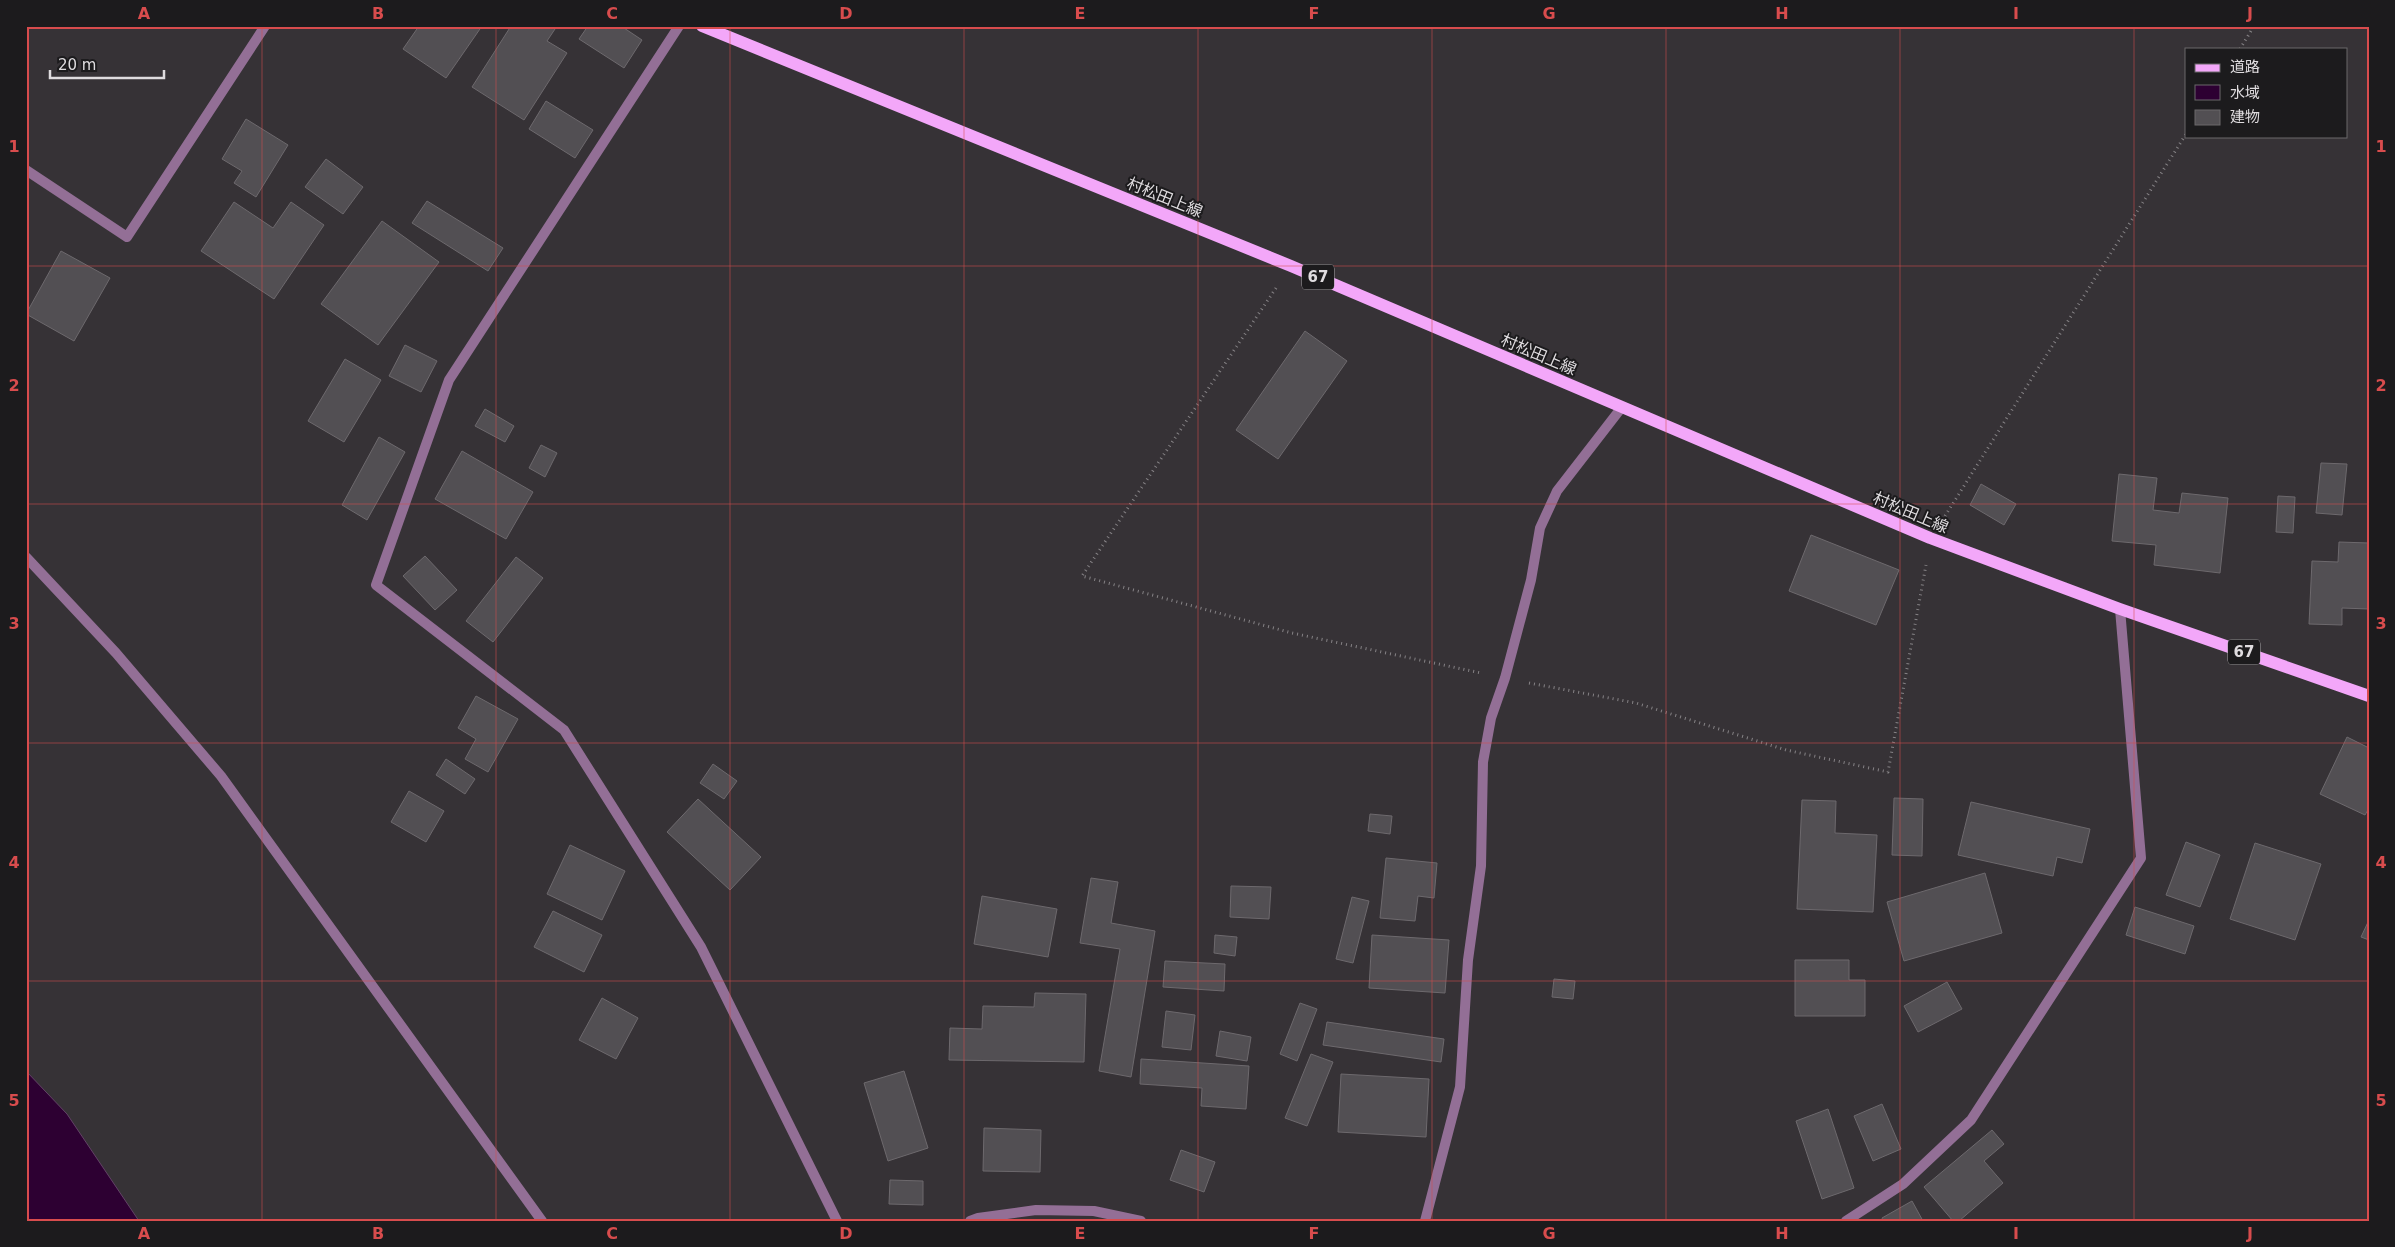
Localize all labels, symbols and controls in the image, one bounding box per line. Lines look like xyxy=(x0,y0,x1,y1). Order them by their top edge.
text: A xyxy=(138,4,151,23)
text: B xyxy=(372,4,384,23)
text: C xyxy=(606,4,618,23)
text: D xyxy=(839,4,853,23)
text: E xyxy=(1075,4,1085,23)
text: F xyxy=(1309,4,1319,23)
text: G xyxy=(1542,4,1556,23)
text: H xyxy=(1775,4,1789,23)
text: I xyxy=(2013,4,2019,23)
text: J xyxy=(2246,4,2253,23)
scale bar xyxy=(50,48,164,80)
legend xyxy=(2185,48,2348,138)
text: 20 m xyxy=(58,56,96,74)
text: 道路 xyxy=(2230,58,2260,76)
text: 水域 xyxy=(2230,84,2260,102)
text: 建物 xyxy=(2230,108,2260,126)
text: 1 xyxy=(8,137,20,156)
text: 1 xyxy=(2375,137,2387,156)
street label: 村松田上線 xyxy=(1124,174,1205,221)
road number: 67 xyxy=(1302,264,1334,290)
street label: 村松田上線 xyxy=(1498,330,1579,379)
text: 2 xyxy=(8,376,20,395)
text: 2 xyxy=(2375,376,2387,395)
street label: 村松田上線 xyxy=(1870,488,1951,537)
text: 3 xyxy=(8,614,20,633)
text: 3 xyxy=(2375,614,2387,633)
road number: 67 xyxy=(2228,640,2260,664)
text: 4 xyxy=(8,853,20,872)
text: 4 xyxy=(2375,853,2387,872)
text: 5 xyxy=(8,1091,20,1110)
text: 5 xyxy=(2375,1091,2387,1110)
text: A xyxy=(138,1224,151,1243)
text: B xyxy=(372,1224,384,1243)
text: C xyxy=(606,1224,618,1243)
text: D xyxy=(839,1224,853,1243)
text: E xyxy=(1075,1224,1085,1243)
text: F xyxy=(1309,1224,1319,1243)
text: G xyxy=(1542,1224,1556,1243)
text: H xyxy=(1775,1224,1789,1243)
text: I xyxy=(2013,1224,2019,1243)
text: J xyxy=(2246,1224,2253,1243)

